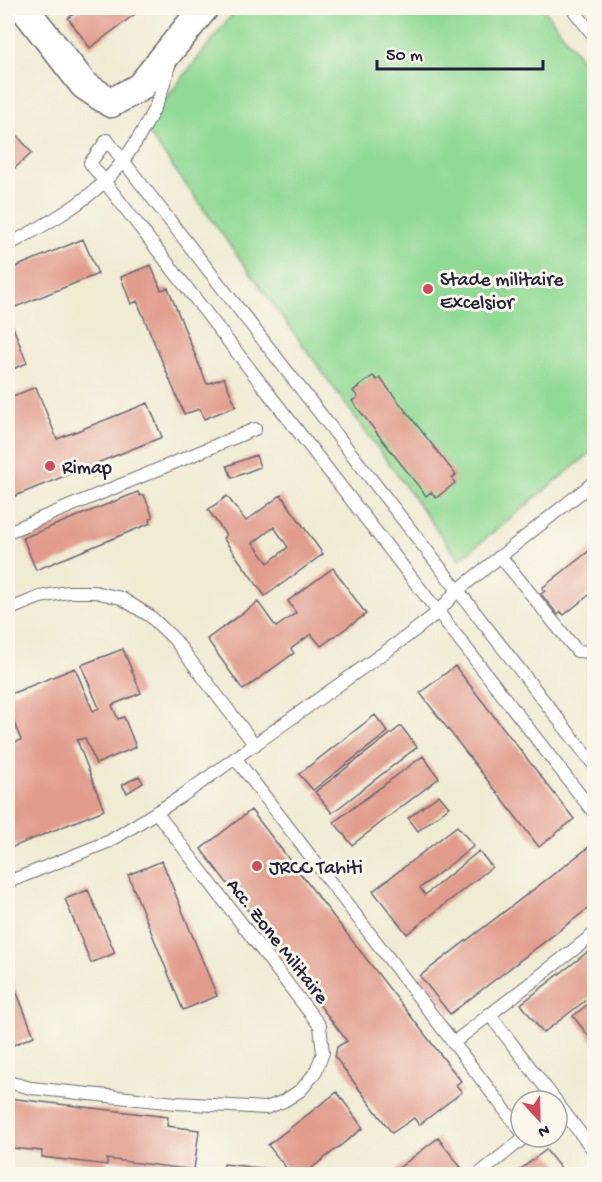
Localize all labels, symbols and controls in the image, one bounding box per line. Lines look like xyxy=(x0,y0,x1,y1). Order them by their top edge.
scale bar xyxy=(377,33,544,71)
text: 50 m xyxy=(386,46,423,67)
place label: Stade militaire Excelsior xyxy=(440,270,564,316)
marker: Stade militaire Excelsior xyxy=(421,282,435,296)
place label: Rimap xyxy=(62,458,112,481)
marker: Rimap xyxy=(43,459,57,473)
place label: JRCC Tahiti xyxy=(269,858,363,881)
marker: JRCC Tahiti xyxy=(250,859,264,873)
street label: Acc. Zone Militaire xyxy=(220,875,333,1010)
north arrow xyxy=(509,1089,569,1149)
text: N xyxy=(534,1119,552,1141)

